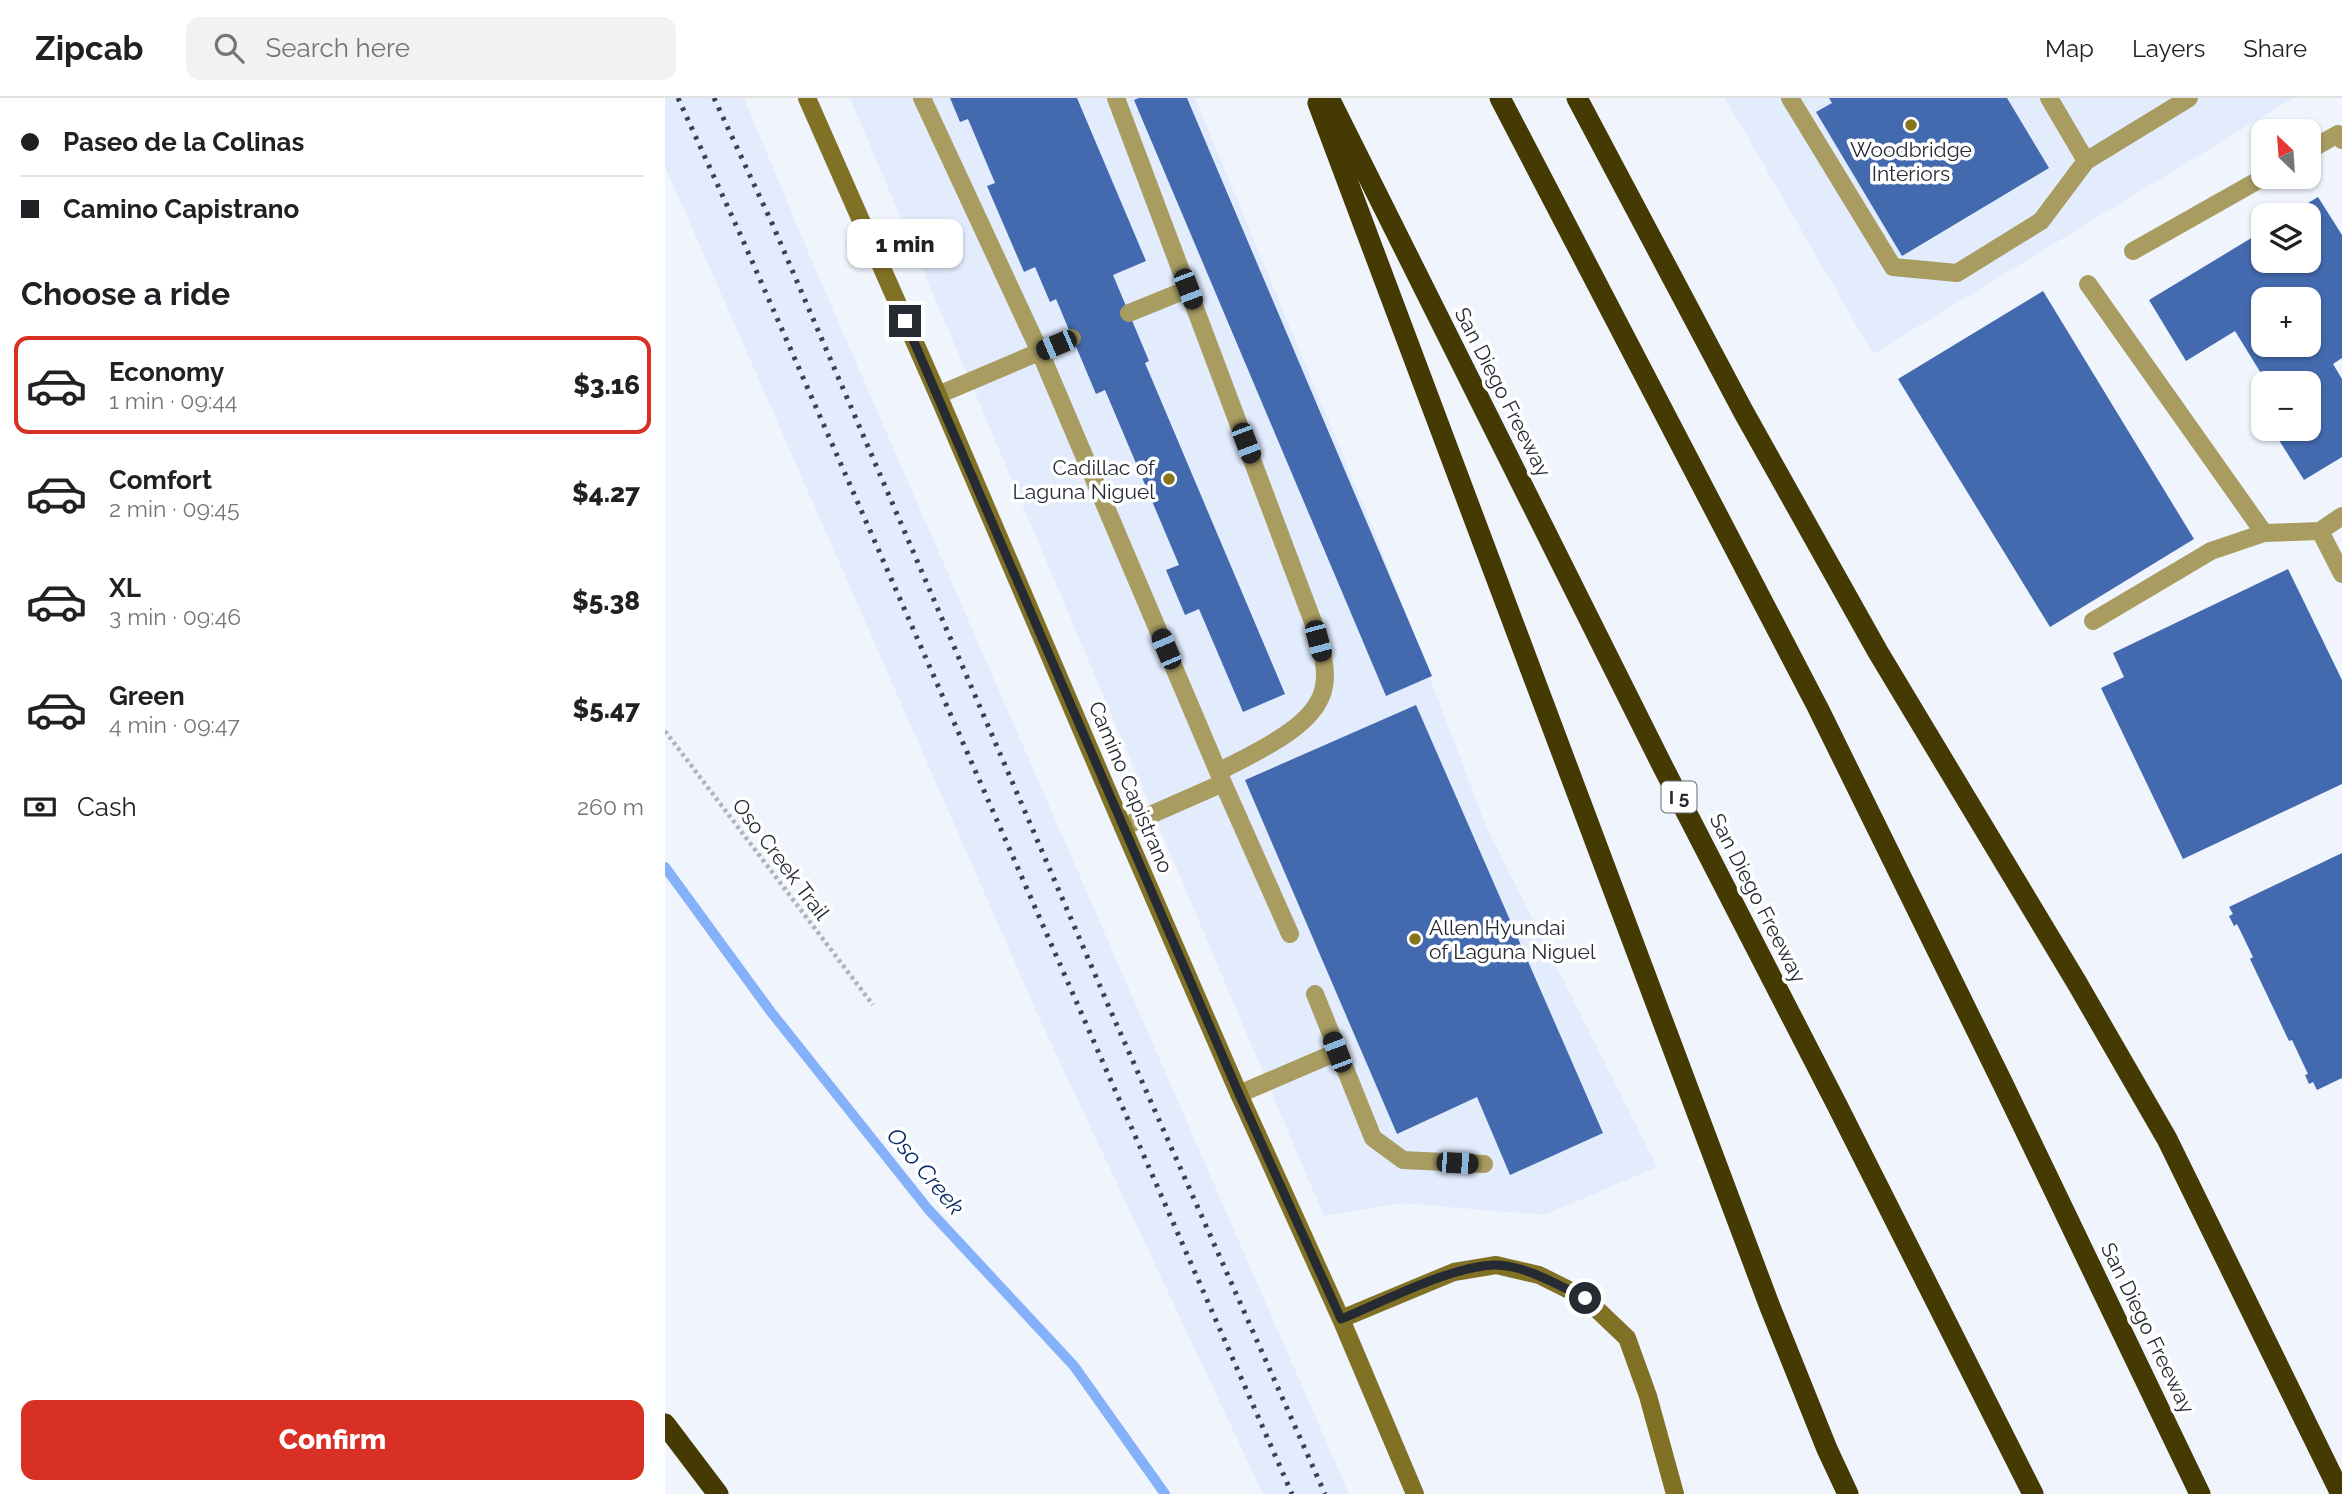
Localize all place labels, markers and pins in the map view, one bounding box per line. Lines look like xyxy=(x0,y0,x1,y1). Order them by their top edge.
marker: Woodbridge Interiors xyxy=(1903,117,1919,133)
place label: Woodbridge Interiors xyxy=(1850,137,1972,186)
place label: Cadillac of Laguna Niguel xyxy=(1013,455,1156,504)
marker: Cadillac of Laguna Niguel xyxy=(1161,471,1177,487)
place label: Allen Hyundai of Laguna Niguel xyxy=(1429,915,1596,964)
marker: Allen Hyundai of Laguna Niguel xyxy=(1407,931,1423,947)

